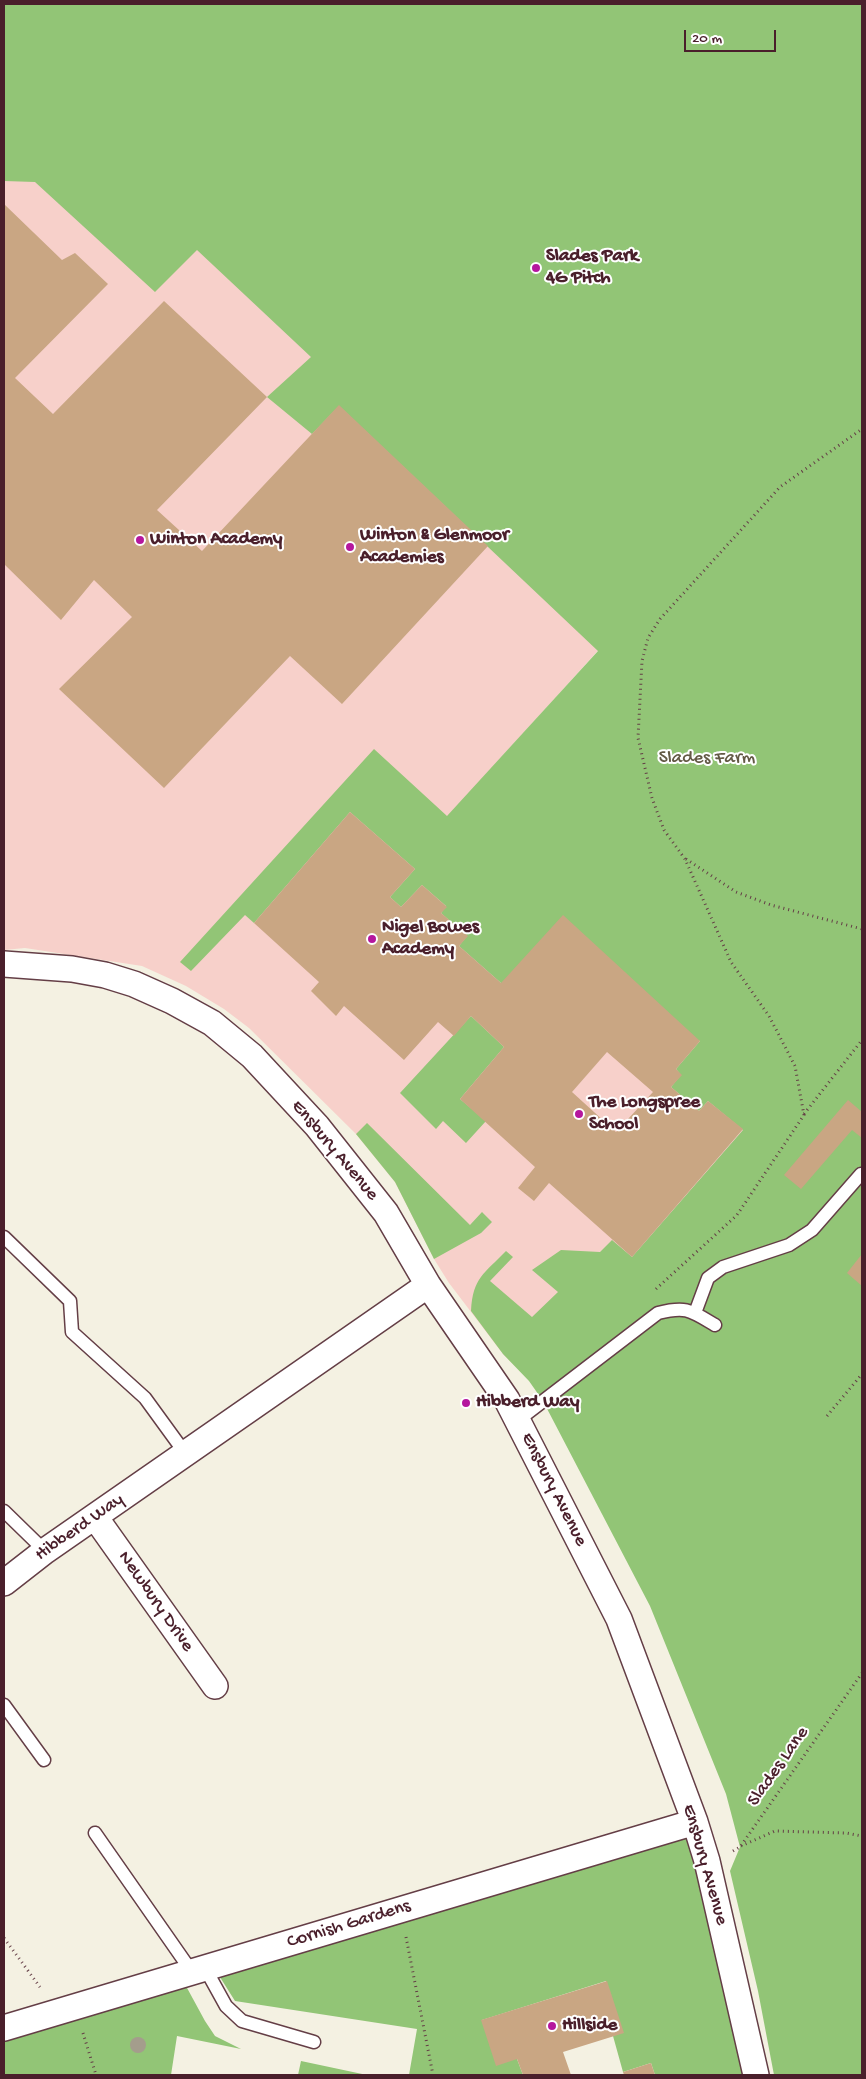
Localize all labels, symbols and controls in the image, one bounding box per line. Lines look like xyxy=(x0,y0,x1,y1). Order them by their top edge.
scale bar xyxy=(686,20,778,52)
text: 20 m xyxy=(692,30,722,48)
place label: Slades Park 4G Pitch xyxy=(546,246,638,290)
marker: Slades Park 4G Pitch xyxy=(530,262,542,274)
place label: Winton & Glenmoor Academies xyxy=(360,525,509,569)
place label: Winton Academy xyxy=(150,529,282,551)
marker: Winton Academy xyxy=(134,534,146,546)
marker: Winton & Glenmoor Academies xyxy=(344,541,356,553)
park label: Slades Farm xyxy=(659,748,755,770)
place label: Nigel Bowes Academy xyxy=(382,917,479,961)
marker: Nigel Bowes Academy xyxy=(366,933,378,945)
place label: The Longspree School xyxy=(589,1092,700,1136)
street label: Ensbury Avenue xyxy=(285,1096,383,1206)
marker: The Longspree School xyxy=(573,1108,585,1120)
place label: Hibberd Way xyxy=(476,1392,579,1414)
marker: Hibberd Way xyxy=(460,1397,472,1409)
street label: Ensbury Avenue xyxy=(515,1429,591,1551)
street label: Hibberd Way xyxy=(31,1489,129,1567)
street label: Newbury Drive xyxy=(112,1547,198,1657)
street label: Slades Lane xyxy=(743,1723,815,1811)
street label: Ensbury Avenue xyxy=(676,1802,732,1928)
street label: Cornish Gardens xyxy=(284,1895,414,1955)
place label: Hillside xyxy=(562,2015,617,2037)
marker: Hillside xyxy=(546,2020,558,2032)

